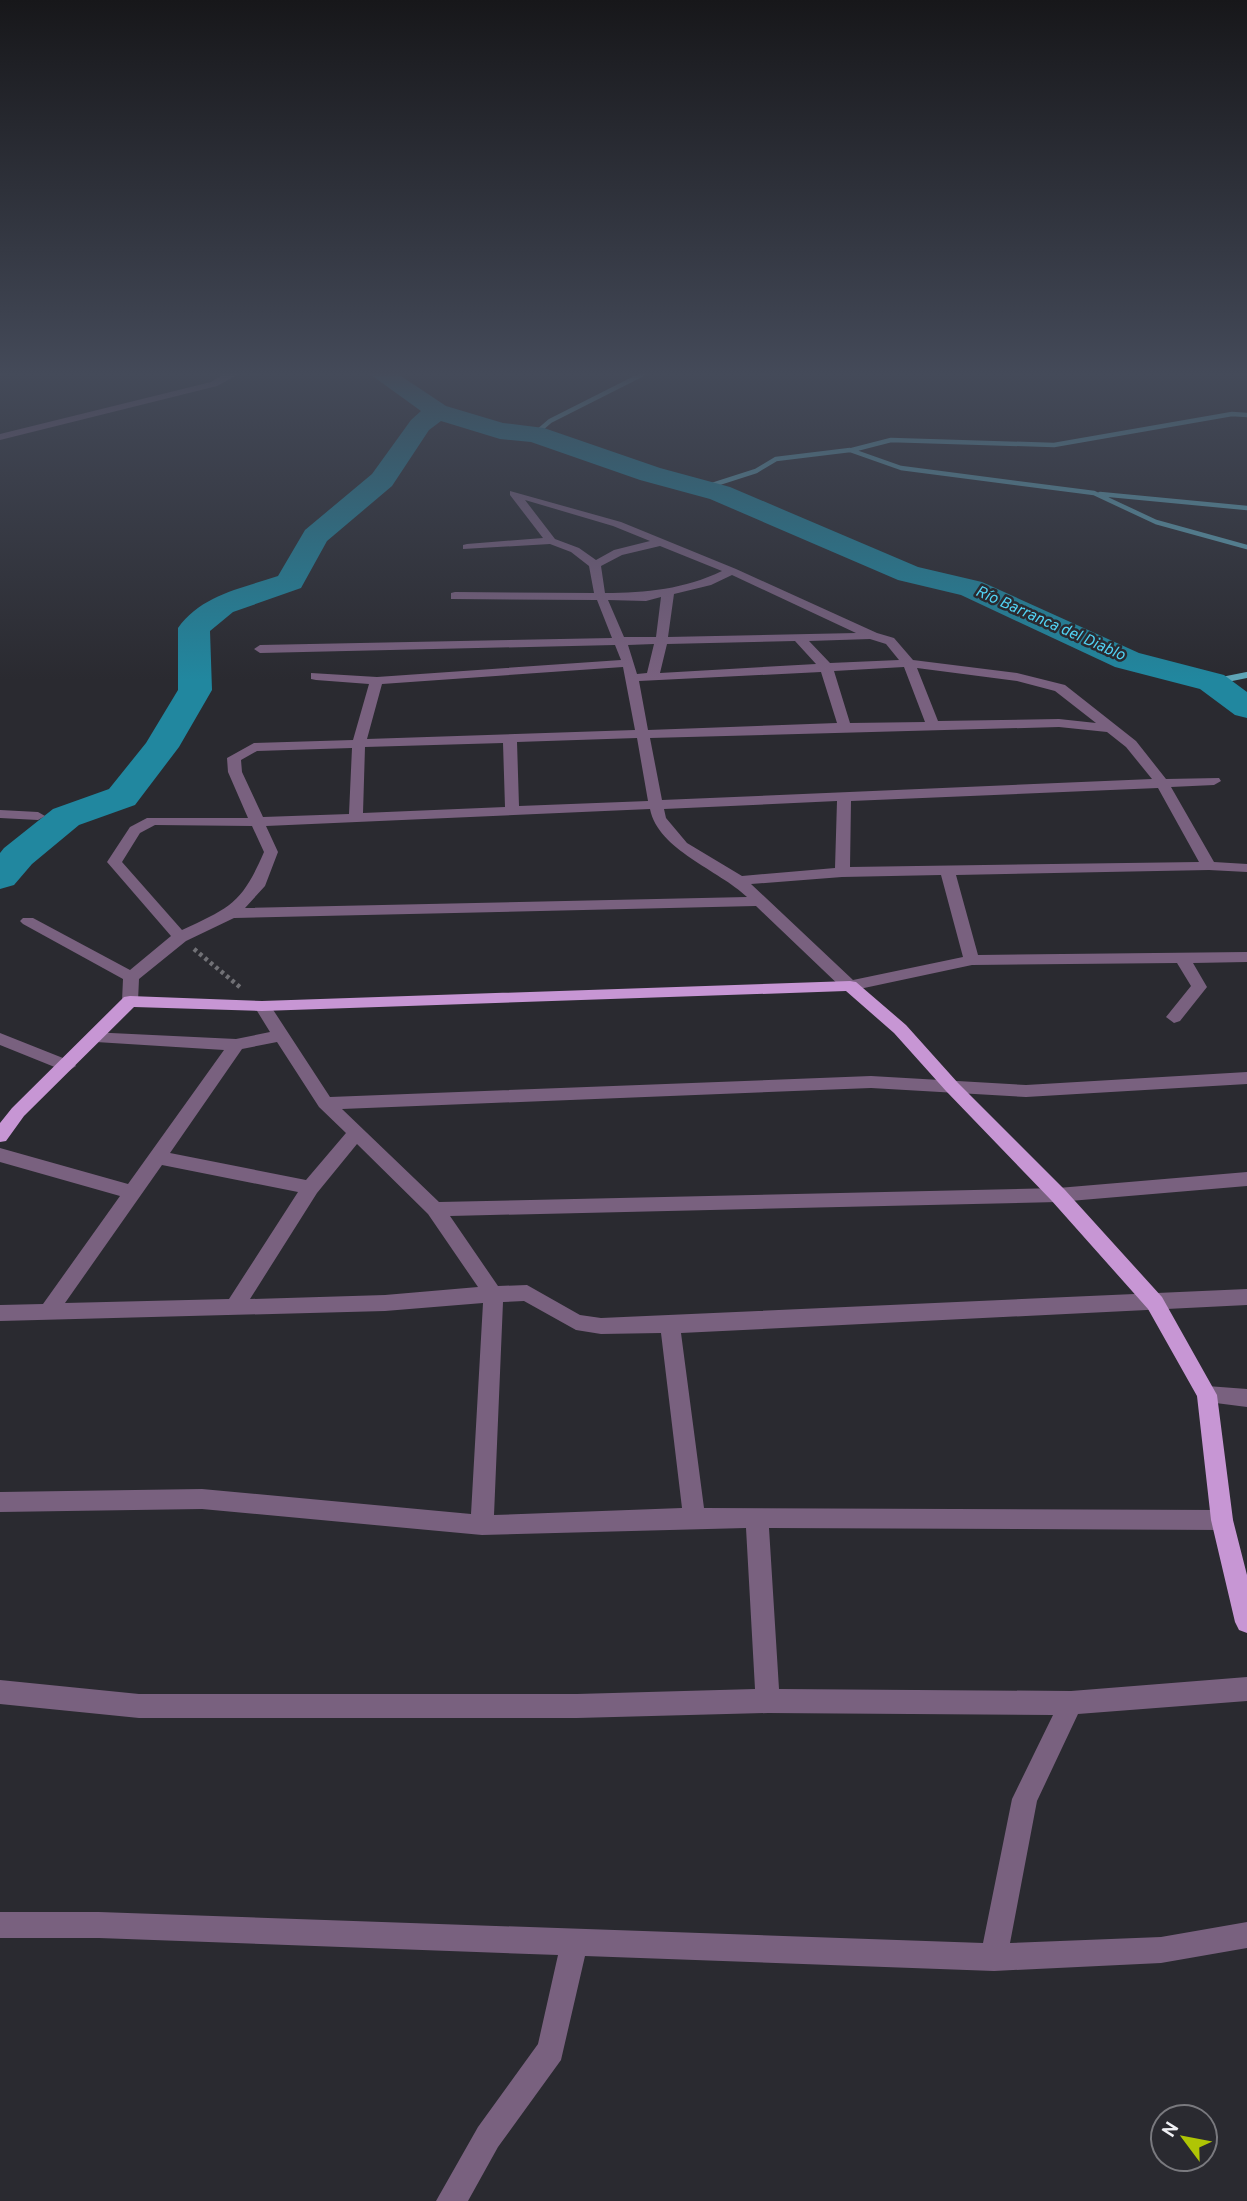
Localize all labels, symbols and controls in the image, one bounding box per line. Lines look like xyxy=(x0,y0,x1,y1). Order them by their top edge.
water label: Río Barranca del Diablo xyxy=(972,582,1128,666)
north arrow xyxy=(1149,2103,1219,2173)
text: N xyxy=(1157,2118,1185,2142)

